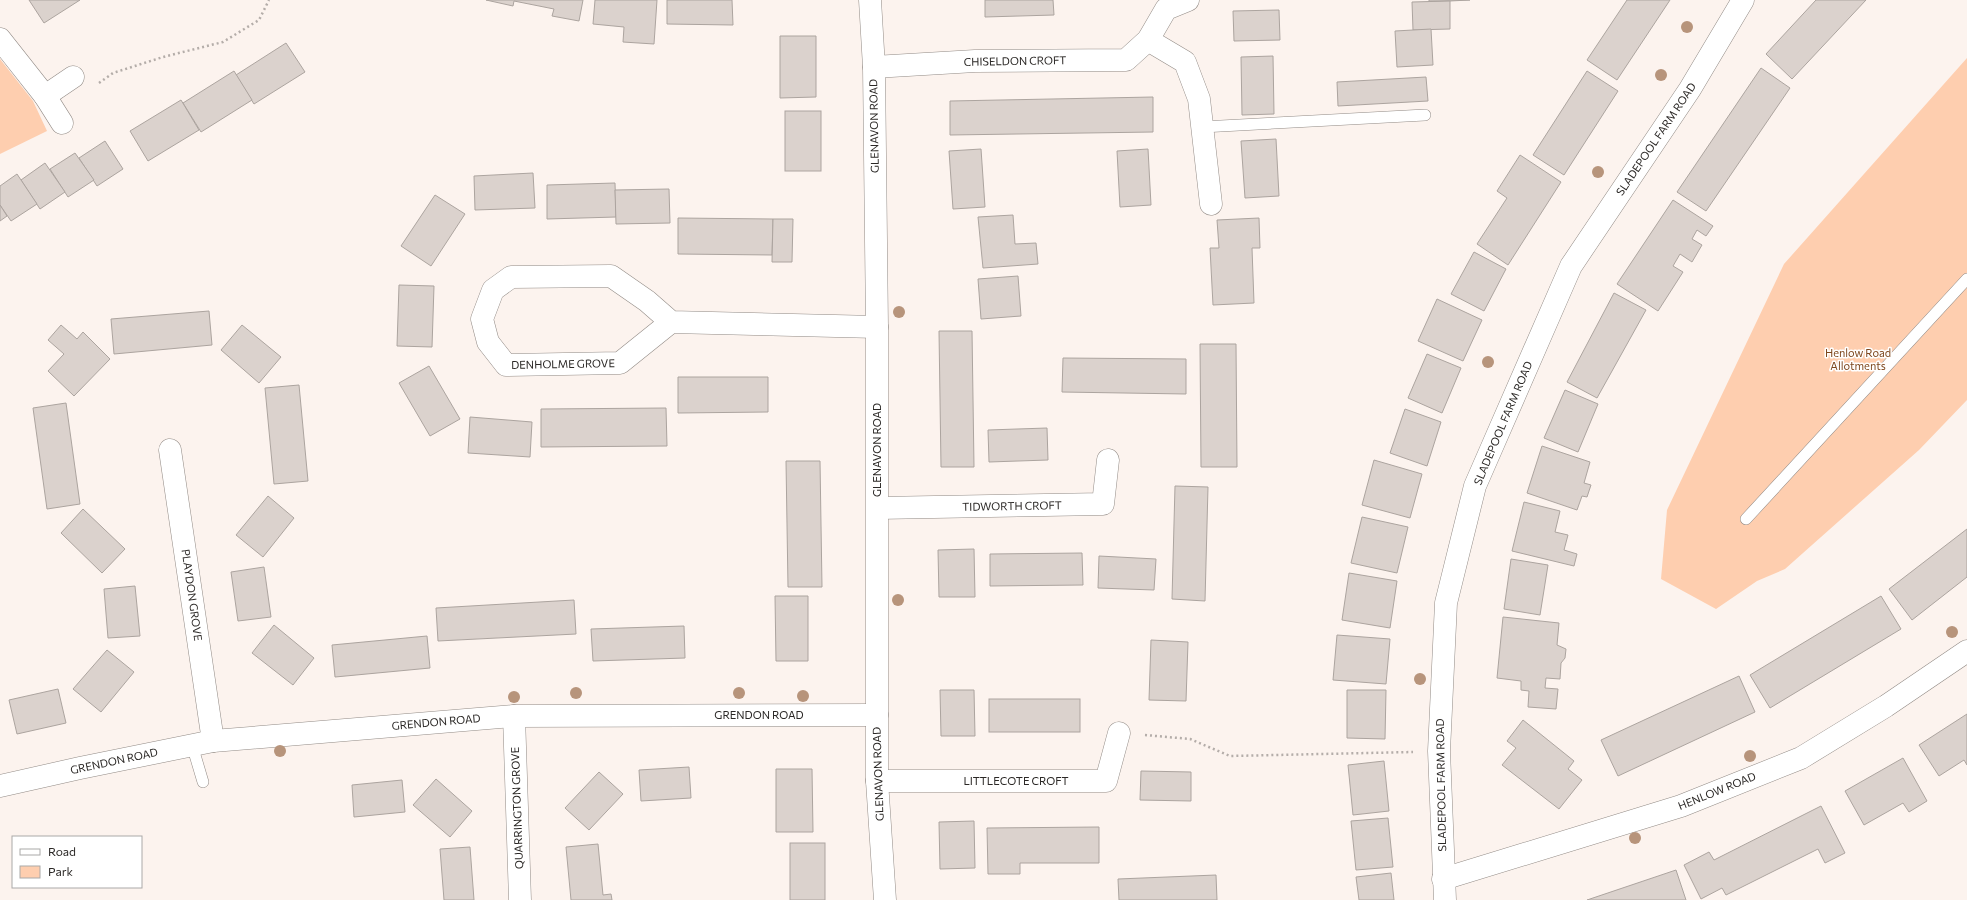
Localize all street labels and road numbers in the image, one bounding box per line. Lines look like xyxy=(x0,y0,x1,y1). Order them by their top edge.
street label: CHISELDON CROFT xyxy=(964,53,1066,68)
street label: GLENAVON ROAD xyxy=(866,79,881,173)
street label: SLADEPOOL FARM ROAD xyxy=(1613,80,1698,198)
street label: DENHOLME GROVE xyxy=(511,356,615,371)
street label: SLADEPOOL FARM ROAD xyxy=(1471,359,1535,487)
street label: GLENAVON ROAD xyxy=(870,403,883,497)
street label: TIDWORTH CROFT xyxy=(962,498,1062,513)
street label: PLAYDON GROVE xyxy=(180,548,205,642)
street label: GRENDON ROAD xyxy=(714,708,804,721)
street label: GRENDON ROAD xyxy=(391,711,481,732)
street label: SLADEPOOL FARM ROAD xyxy=(1433,718,1448,852)
street label: GLENAVON ROAD xyxy=(869,727,886,821)
street label: GRENDON ROAD xyxy=(69,745,159,776)
street label: QUARRINGTON GROVE xyxy=(508,747,525,869)
street label: HENLOW ROAD xyxy=(1676,769,1758,812)
street label: LITTLECOTE CROFT xyxy=(963,774,1069,787)

